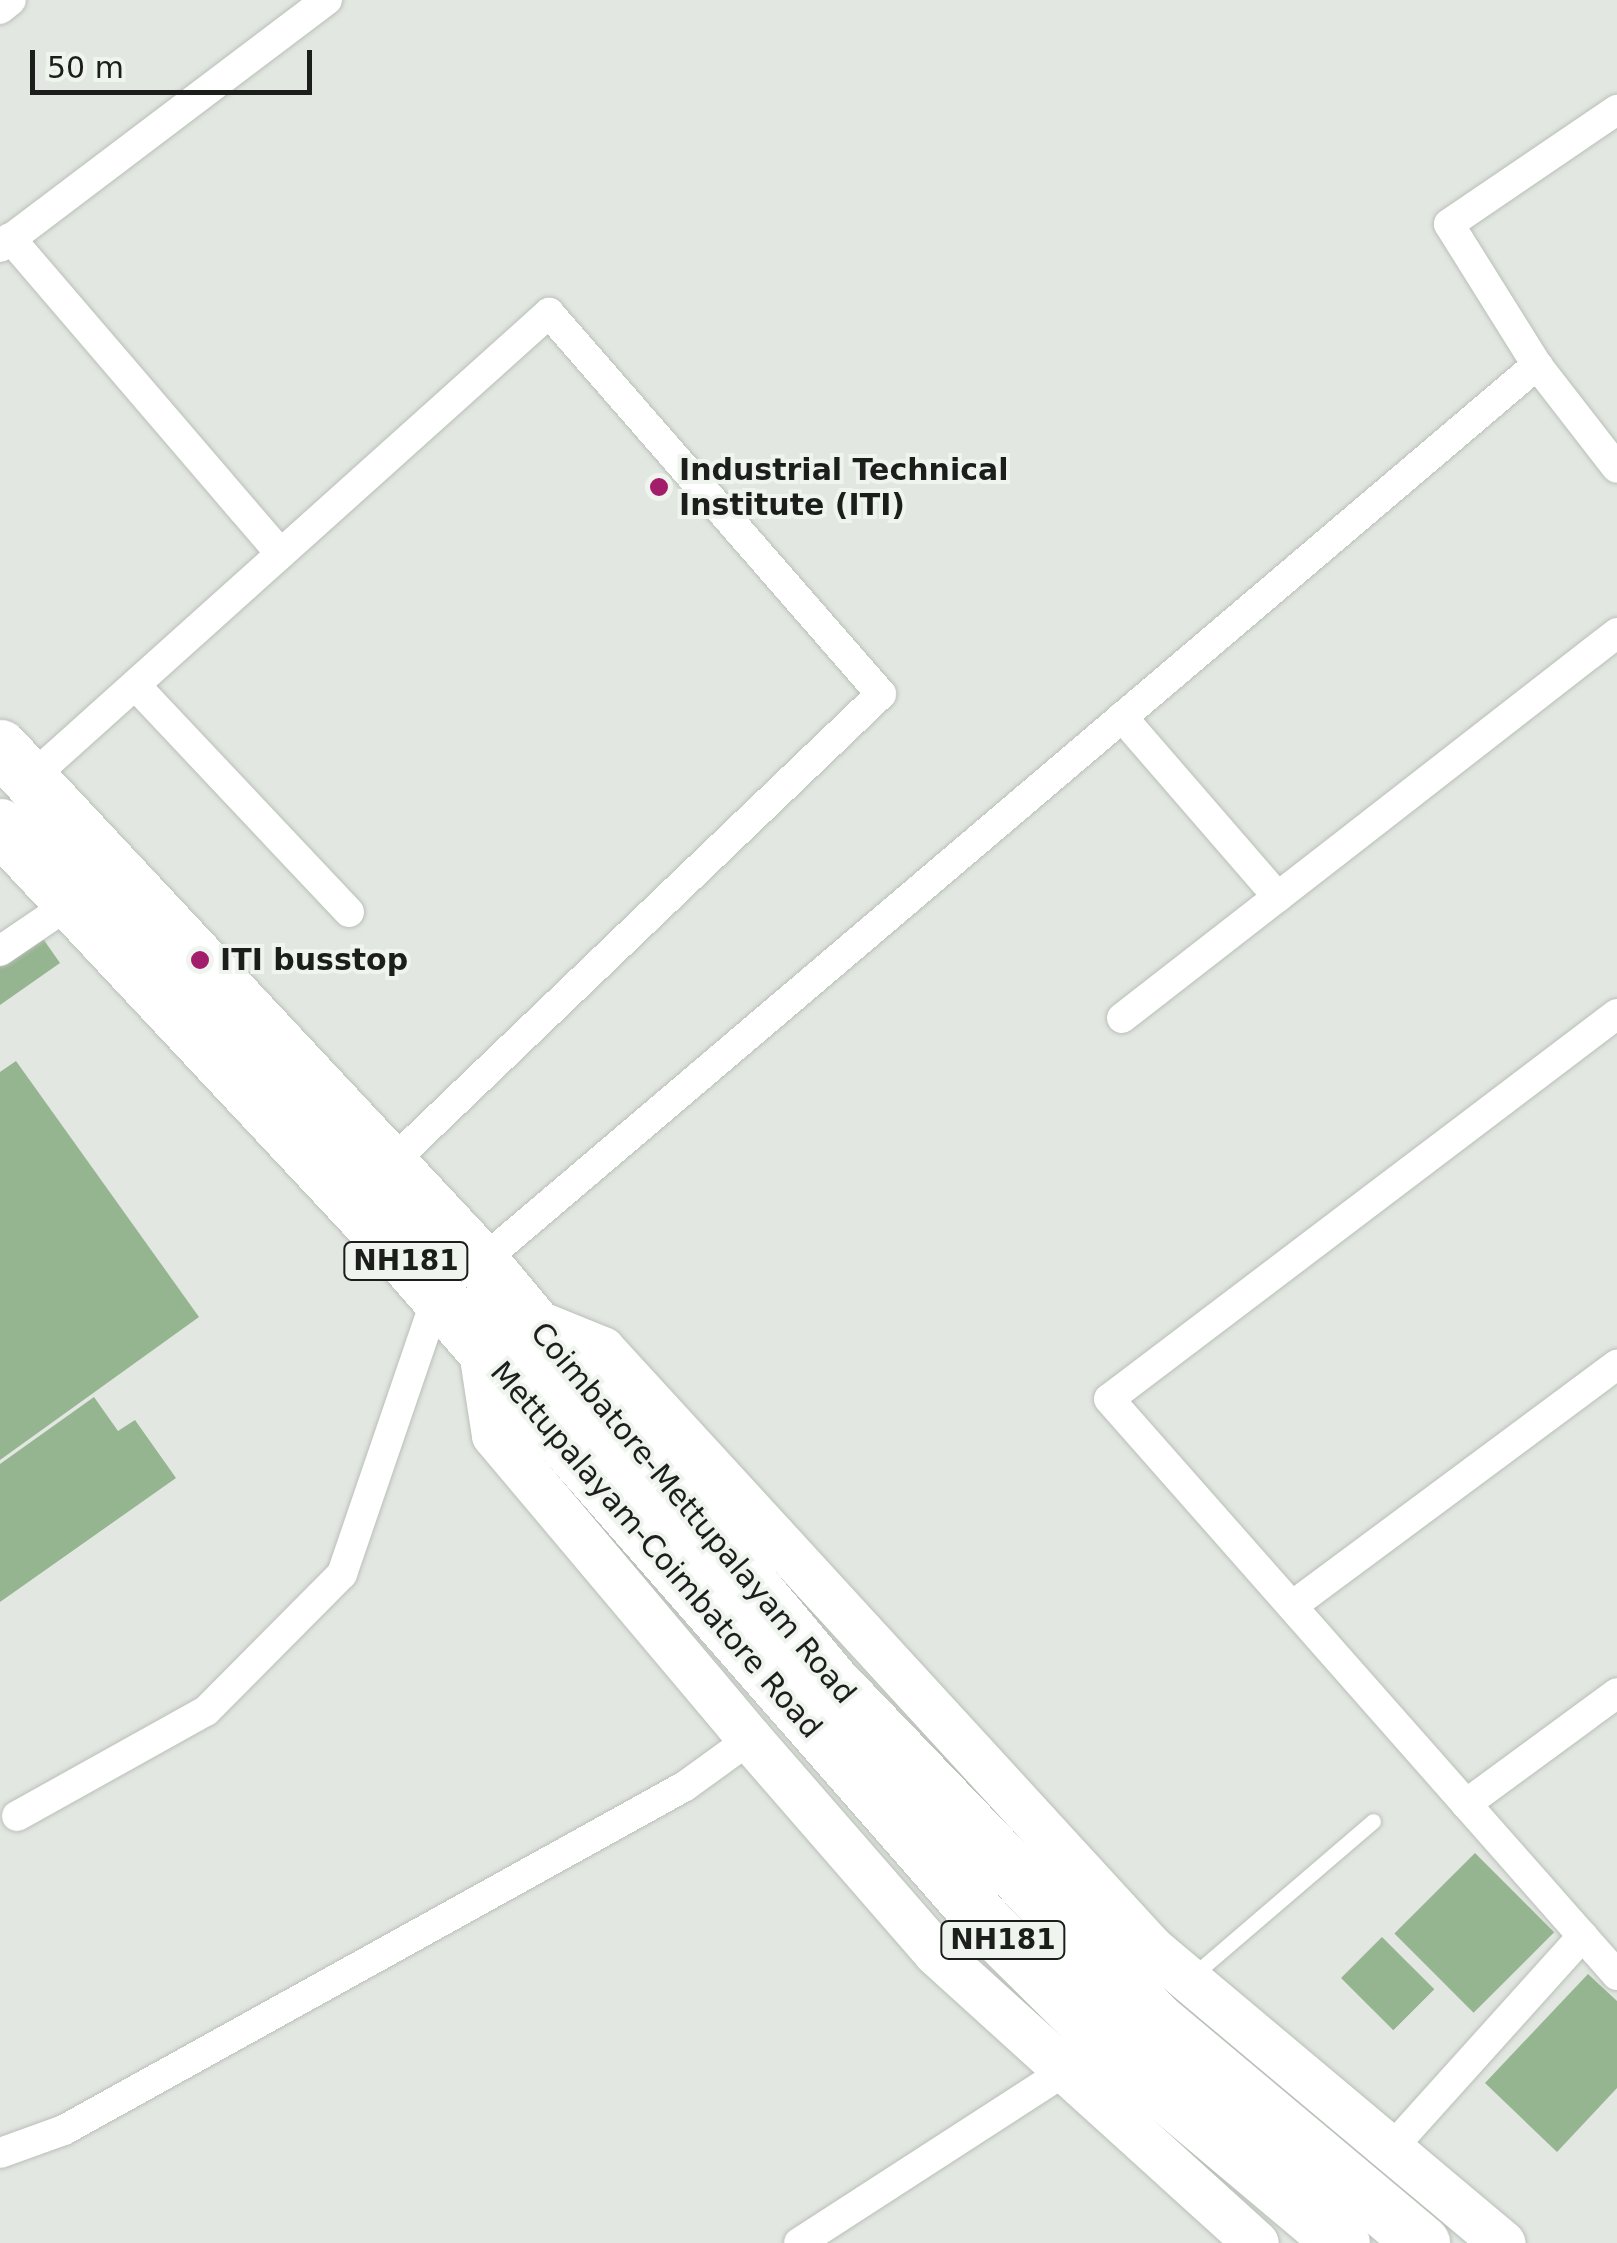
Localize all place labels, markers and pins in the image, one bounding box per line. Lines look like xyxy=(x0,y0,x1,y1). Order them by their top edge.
place label: Industrial Technical Institute (ITI) xyxy=(679,452,1009,522)
marker: Industrial Technical Institute (ITI) xyxy=(648,476,670,498)
place label: ITI busstop xyxy=(220,942,408,978)
marker: ITI busstop xyxy=(189,949,211,971)

